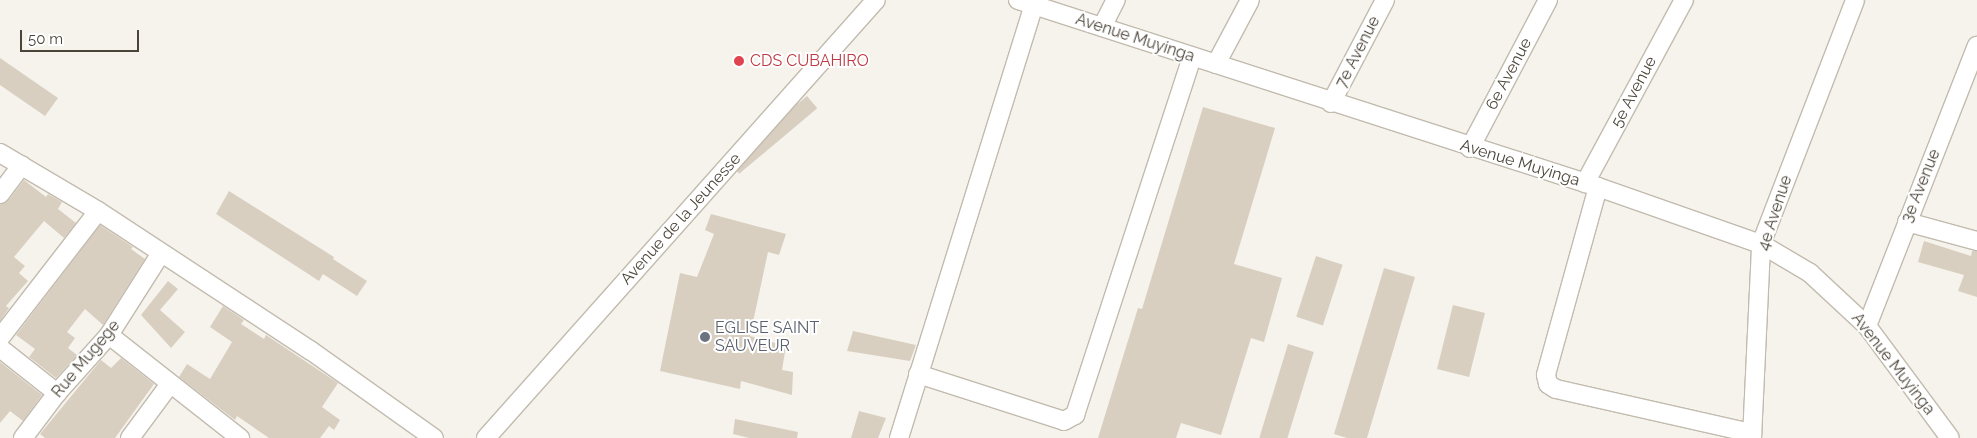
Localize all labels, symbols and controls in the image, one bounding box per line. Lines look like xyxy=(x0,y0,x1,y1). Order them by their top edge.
street label: Avenue Muyinga xyxy=(1073,10,1197,66)
street label: 7e Avenue xyxy=(1332,13,1384,91)
scale bar xyxy=(22,20,141,52)
text: 50 m xyxy=(28,30,63,48)
street label: 6e Avenue xyxy=(1482,35,1536,113)
place label: CDS CUBAHIRO xyxy=(750,51,869,71)
street label: 5e Avenue xyxy=(1607,53,1661,131)
marker: CDS CUBAHIRO xyxy=(732,54,746,68)
street label: Avenue Muyinga xyxy=(1458,136,1582,190)
street label: 3e Avenue xyxy=(1897,146,1945,226)
street label: Avenue de la Jeunesse xyxy=(617,149,745,289)
street label: 4e Avenue xyxy=(1754,173,1796,253)
street label: Avenue Muyinga xyxy=(1847,309,1939,419)
street label: Rue Mugege xyxy=(48,316,124,402)
place label: EGLISE SAINT SAUVEUR xyxy=(715,318,819,356)
marker: EGLISE SAINT SAUVEUR xyxy=(699,331,711,343)

